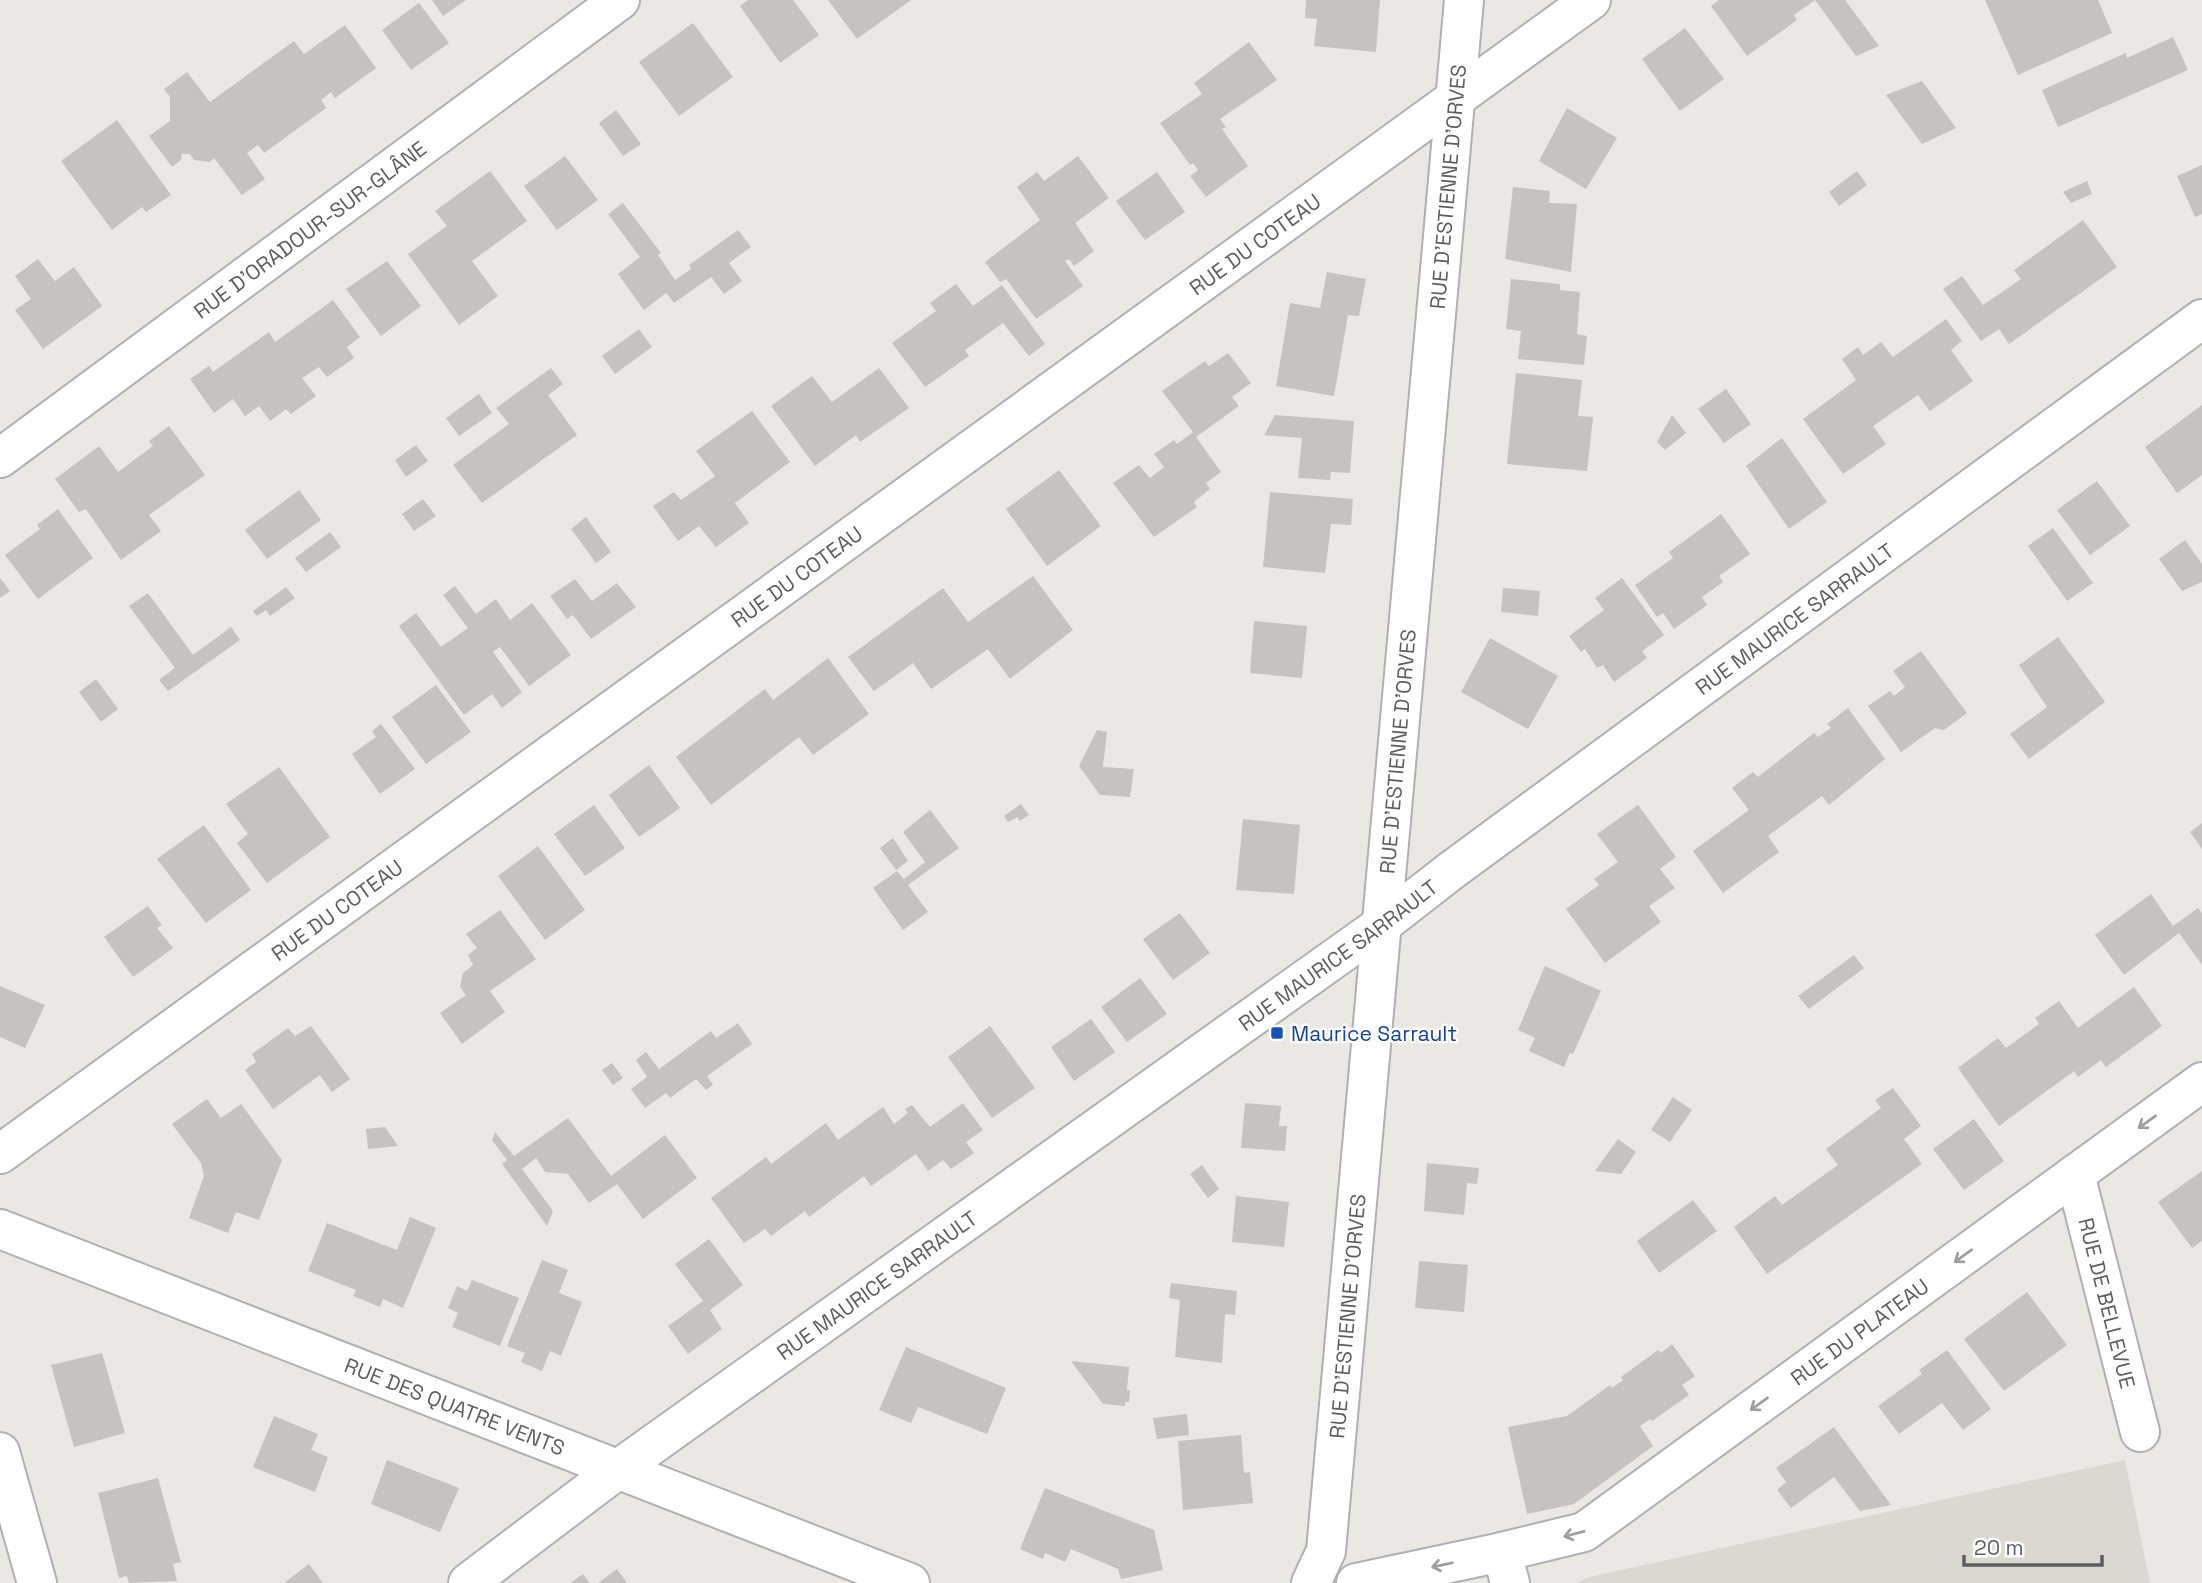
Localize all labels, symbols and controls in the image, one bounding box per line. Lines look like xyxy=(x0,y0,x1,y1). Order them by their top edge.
street label: RUE D'ESTIENNE D'ORVES xyxy=(1423,63,1472,310)
street label: RUE D'ORADOUR-SUR-GLÂNE xyxy=(188,134,431,324)
street label: RUE DU COTEAU xyxy=(1184,187,1326,301)
street label: RUE DU COTEAU xyxy=(726,520,868,633)
street label: RUE MAURICE SARRAULT xyxy=(1689,537,1899,701)
street label: RUE D'ESTIENNE D'ORVES xyxy=(1373,628,1421,875)
street label: RUE DU COTEAU xyxy=(266,853,408,966)
street label: RUE MAURICE SARRAULT xyxy=(1233,873,1443,1036)
place label: Maurice Sarrault xyxy=(1291,1020,1457,1047)
marker: Maurice Sarrault xyxy=(1269,1025,1285,1041)
one-way arrow xyxy=(2138,1115,2157,1129)
street label: RUE D'ESTIENNE D'ORVES xyxy=(1323,1193,1371,1440)
street label: RUE MAURICE SARRAULT xyxy=(771,1204,982,1366)
street label: RUE DE BELLEVUE xyxy=(2073,1215,2142,1391)
one-way arrow xyxy=(1954,1249,1973,1263)
street label: RUE DU PLATEAU xyxy=(1785,1272,1934,1391)
street label: RUE DES QUATRE VENTS xyxy=(341,1351,569,1461)
one-way arrow xyxy=(1750,1397,1769,1412)
scale bar xyxy=(1964,1524,2102,1568)
one-way arrow xyxy=(1563,1529,1585,1542)
text: 20 m xyxy=(1974,1534,2024,1561)
one-way arrow xyxy=(1431,1558,1454,1572)

